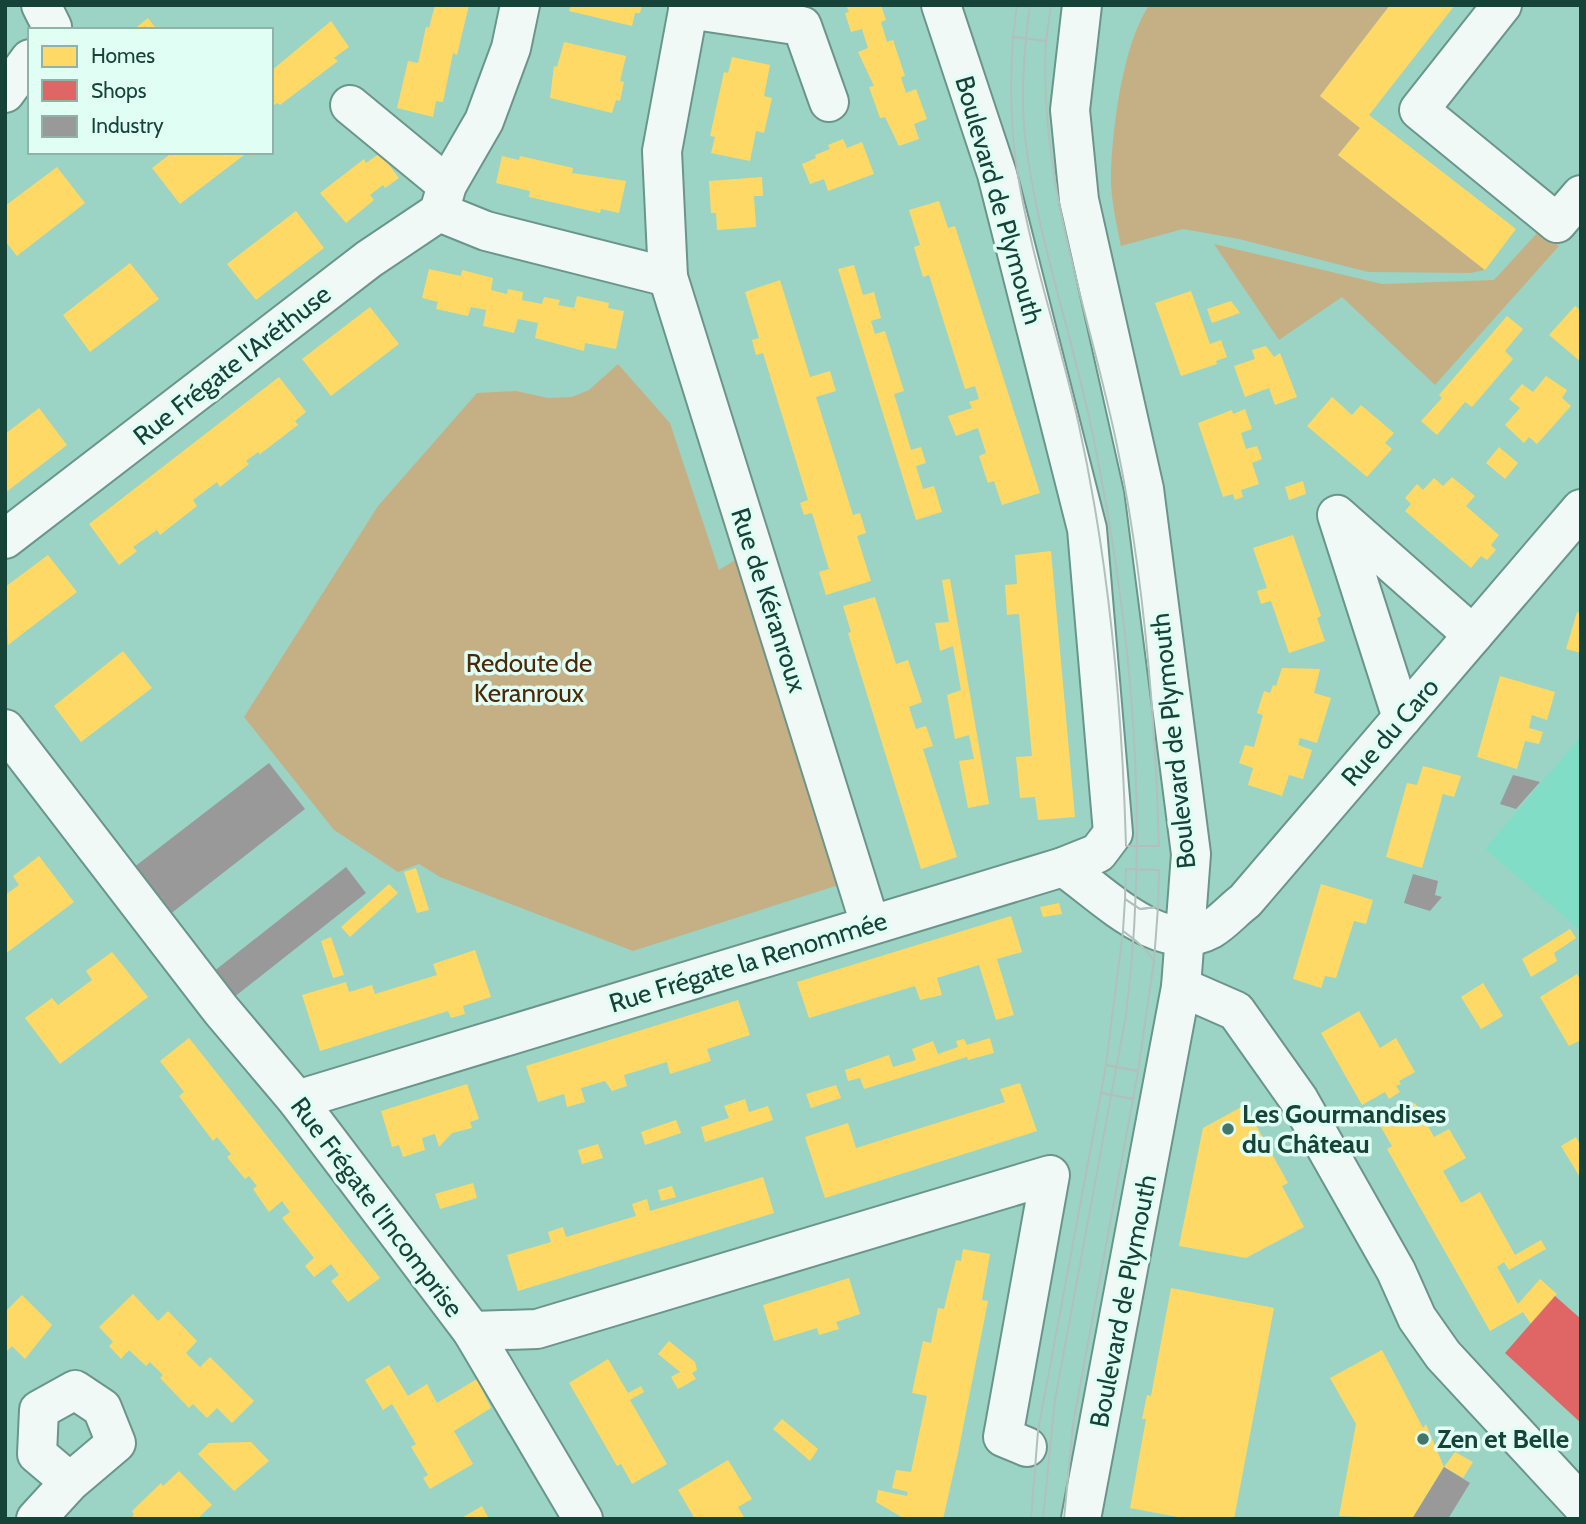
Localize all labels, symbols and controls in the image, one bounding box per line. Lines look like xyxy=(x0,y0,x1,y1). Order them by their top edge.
legend xyxy=(28,28,273,154)
text: Homes xyxy=(91,43,155,68)
street label: Boulevard de Plymouth xyxy=(948,72,1050,328)
text: Shops xyxy=(91,78,147,103)
text: Industry xyxy=(91,113,164,138)
street label: Rue Frégate l'Aréthuse xyxy=(127,278,337,452)
street label: Rue de Kéranroux xyxy=(724,504,814,697)
street label: Boulevard de Plymouth xyxy=(1144,612,1202,870)
park label: Redoute de Keranroux xyxy=(466,647,592,709)
street label: Rue du Caro xyxy=(1334,671,1446,793)
street label: Rue Frégate la Renommée xyxy=(605,904,891,1020)
street label: Rue Frégate l'Incomprise xyxy=(284,1091,470,1323)
place label: Les Gourmandises du Château xyxy=(1242,1098,1446,1160)
marker: Les Gourmandises du Château xyxy=(1220,1121,1236,1137)
street label: Boulevard de Plymouth xyxy=(1083,1172,1163,1430)
place label: Zen et Belle xyxy=(1437,1423,1569,1455)
marker: Zen et Belle xyxy=(1415,1431,1431,1447)

